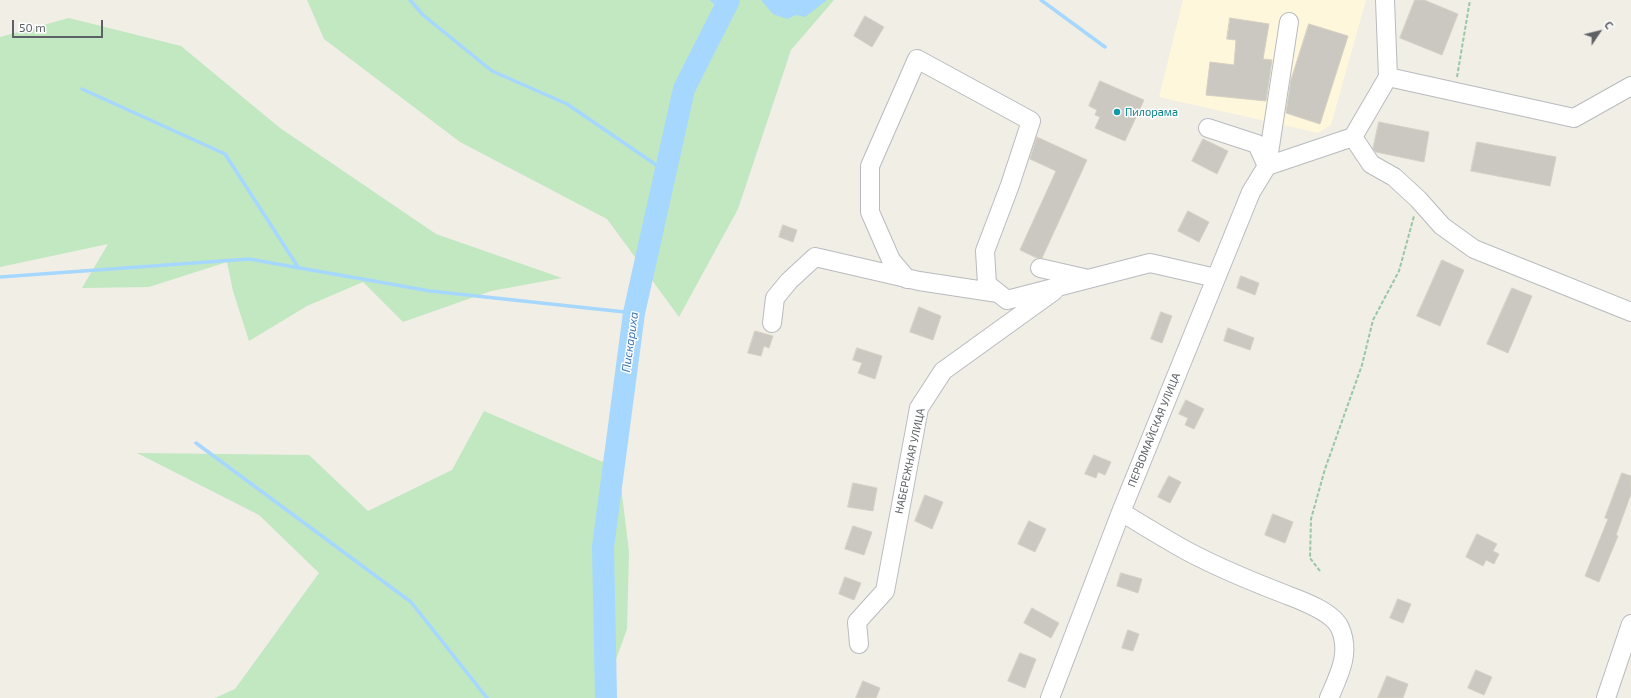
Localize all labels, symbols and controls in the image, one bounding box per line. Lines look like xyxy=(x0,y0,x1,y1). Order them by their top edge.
scale bar xyxy=(14,12,105,38)
north arrow xyxy=(1579,12,1619,52)
text: С xyxy=(1602,18,1616,31)
text: 50 m xyxy=(19,20,46,34)
place label: Пилорама xyxy=(1125,105,1178,119)
marker: Пилорама xyxy=(1112,107,1122,117)
water label: Пискариха xyxy=(619,311,641,373)
street label: ПЕРВОМАЙСКАЯ УЛИЦА xyxy=(1125,371,1183,489)
street label: НАБЕРЕЖНАЯ УЛИЦА xyxy=(892,407,928,515)

